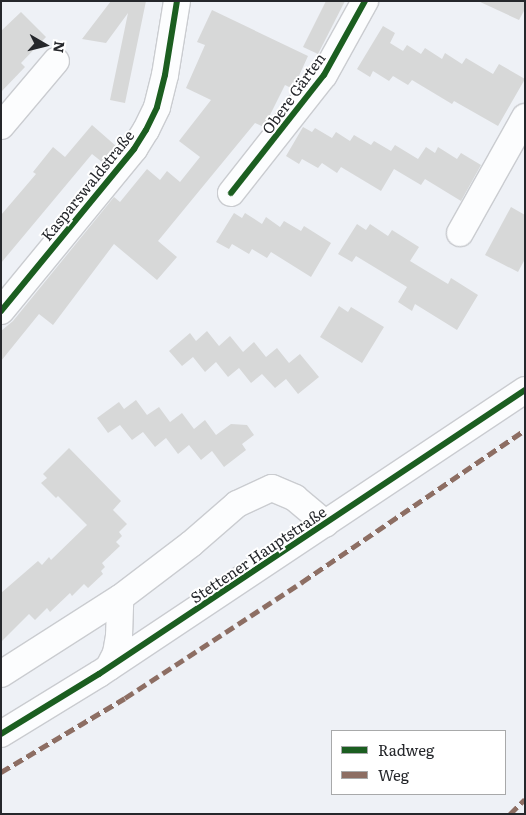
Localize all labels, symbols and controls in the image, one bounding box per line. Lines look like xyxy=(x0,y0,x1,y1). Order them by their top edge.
north arrow xyxy=(20,20,70,70)
text: N xyxy=(49,40,71,54)
street label: Obere Gärten xyxy=(258,49,328,137)
street label: Kasparswaldstraße xyxy=(37,126,137,244)
street label: Stettener Hauptstraße xyxy=(187,502,329,606)
legend xyxy=(331,730,506,795)
text: Radweg xyxy=(378,738,434,761)
text: Weg xyxy=(378,763,409,786)

